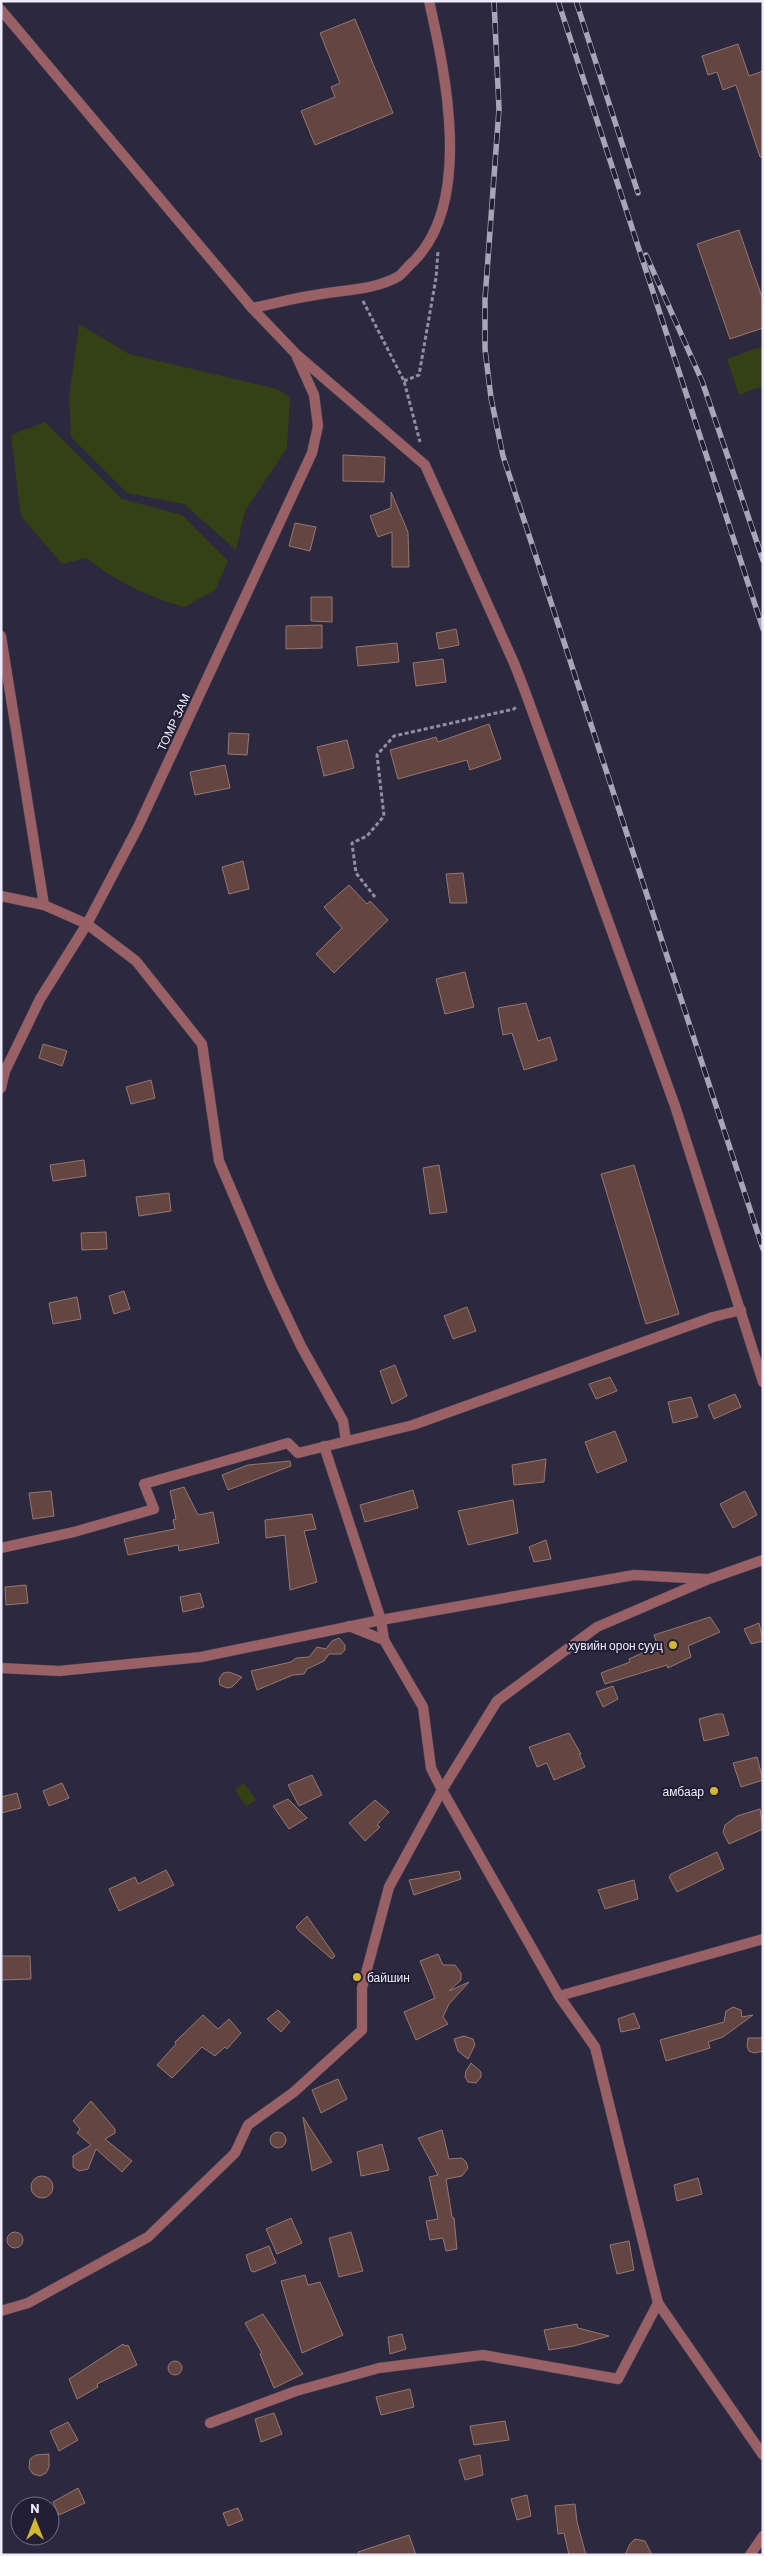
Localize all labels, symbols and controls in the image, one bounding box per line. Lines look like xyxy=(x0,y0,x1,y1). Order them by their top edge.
street label: ТОМР ЗАМ xyxy=(154,691,192,753)
place label: хувийн орон сууц xyxy=(568,1638,663,1653)
marker: хувийн орон сууц xyxy=(667,1639,679,1651)
place label: амбаар xyxy=(663,1784,704,1799)
marker: амбаар xyxy=(708,1785,720,1797)
place label: байшин xyxy=(367,1970,410,1984)
marker: байшин xyxy=(351,1971,363,1983)
north arrow xyxy=(10,2496,60,2546)
text: N xyxy=(30,2499,40,2516)

